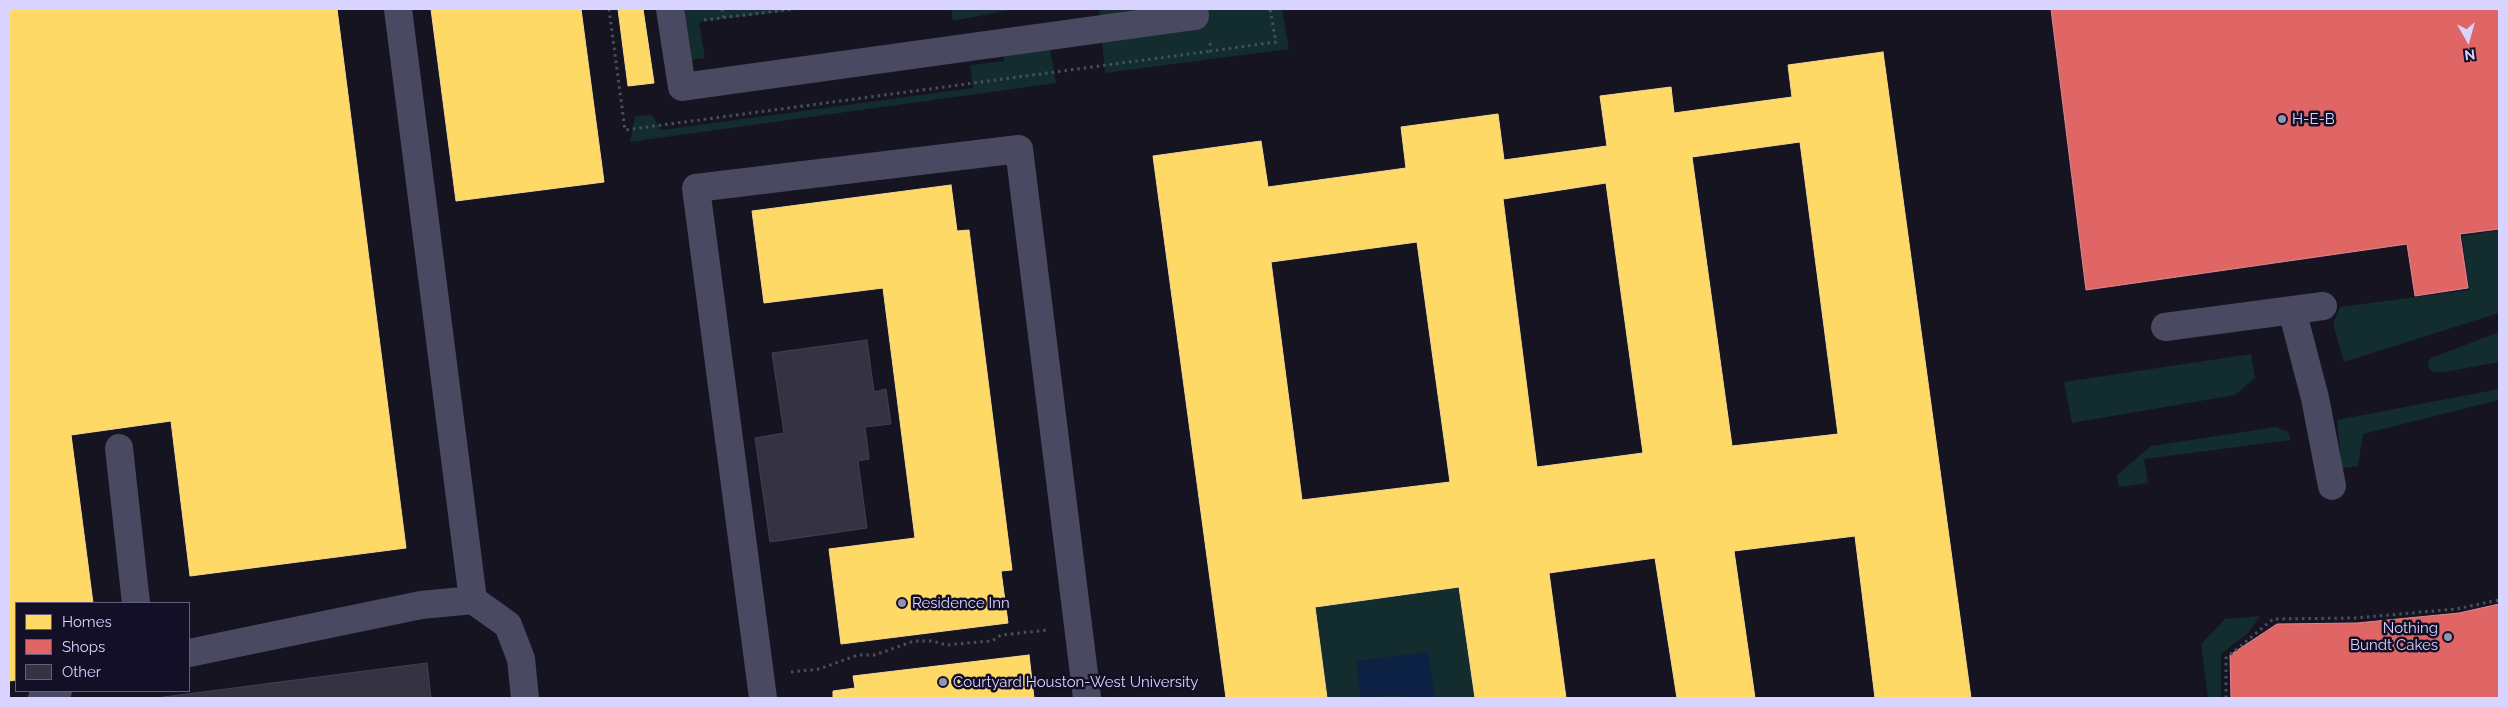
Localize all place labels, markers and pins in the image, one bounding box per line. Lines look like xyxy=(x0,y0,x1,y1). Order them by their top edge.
place label: H-E-B xyxy=(2292,110,2335,128)
marker: H-E-B xyxy=(2276,113,2288,125)
place label: Residence Inn xyxy=(912,594,1010,612)
marker: Residence Inn xyxy=(896,597,908,609)
place label: Nothing Bundt Cakes xyxy=(2350,619,2438,654)
marker: Nothing Bundt Cakes xyxy=(2442,631,2454,643)
place label: Courtyard Houston-West University xyxy=(953,673,1198,691)
marker: Courtyard Houston-West University xyxy=(937,676,949,688)

